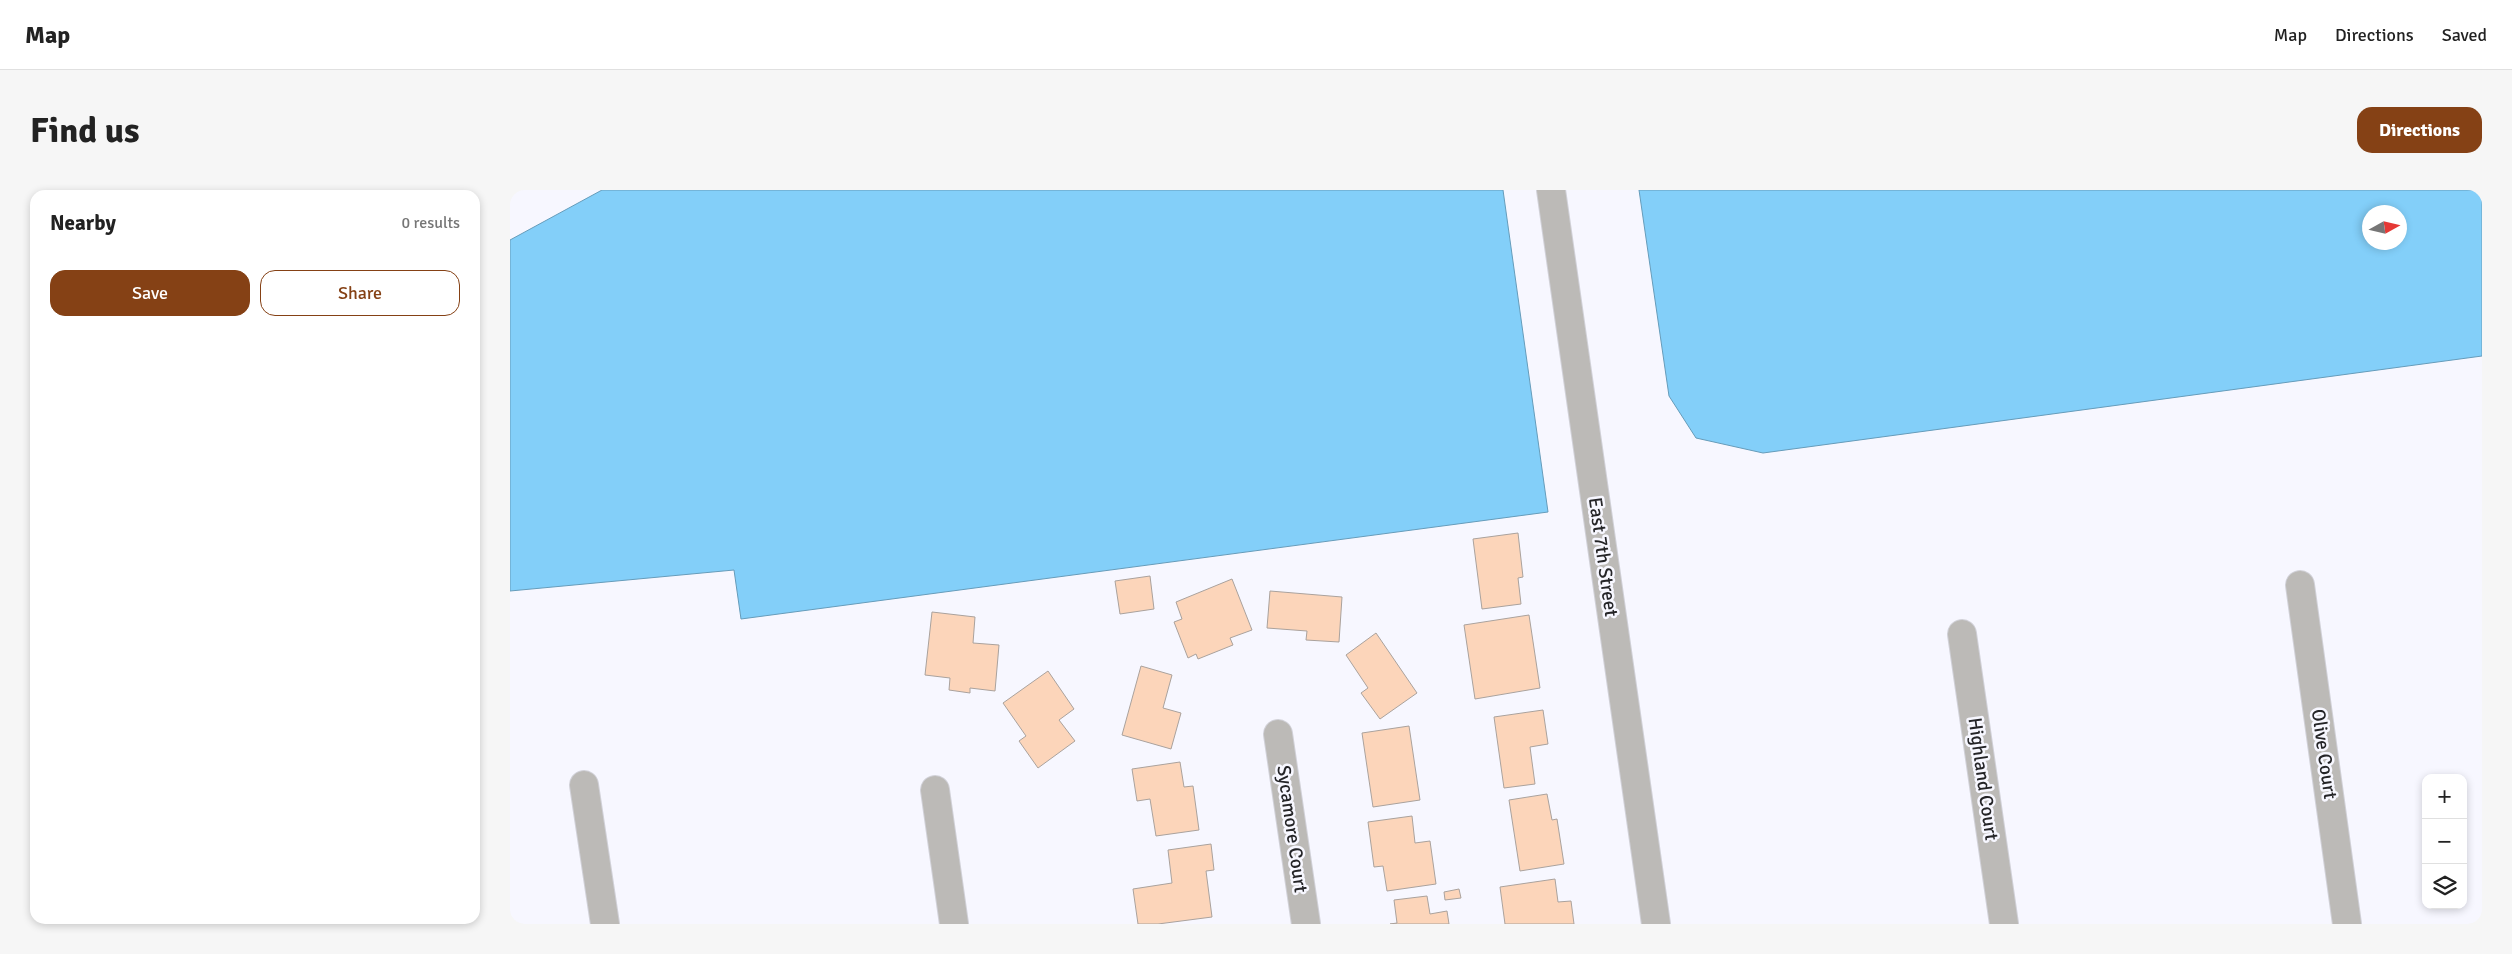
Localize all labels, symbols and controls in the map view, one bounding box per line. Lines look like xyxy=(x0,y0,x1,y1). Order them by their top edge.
text: Map xyxy=(25,20,70,50)
text: Map xyxy=(2274,24,2307,46)
text: Directions xyxy=(2335,24,2414,46)
text: Saved xyxy=(2442,24,2487,46)
button: Directions xyxy=(2357,107,2482,153)
text: Find us xyxy=(30,109,140,152)
north arrow xyxy=(2362,205,2407,250)
text: Nearby xyxy=(50,210,116,236)
text: 0 results xyxy=(401,213,460,233)
button: Save xyxy=(50,270,250,316)
button: Share xyxy=(260,270,460,316)
street label: East 7th Street xyxy=(1583,496,1623,619)
street label: Olive Court xyxy=(2306,707,2342,801)
street label: Highland Court xyxy=(1962,716,2004,842)
street label: Sycamore Court xyxy=(1271,764,1313,895)
map controls xyxy=(2422,774,2467,909)
button: + xyxy=(2422,774,2467,819)
button: − xyxy=(2422,819,2467,864)
button: layers xyxy=(2422,864,2467,909)

